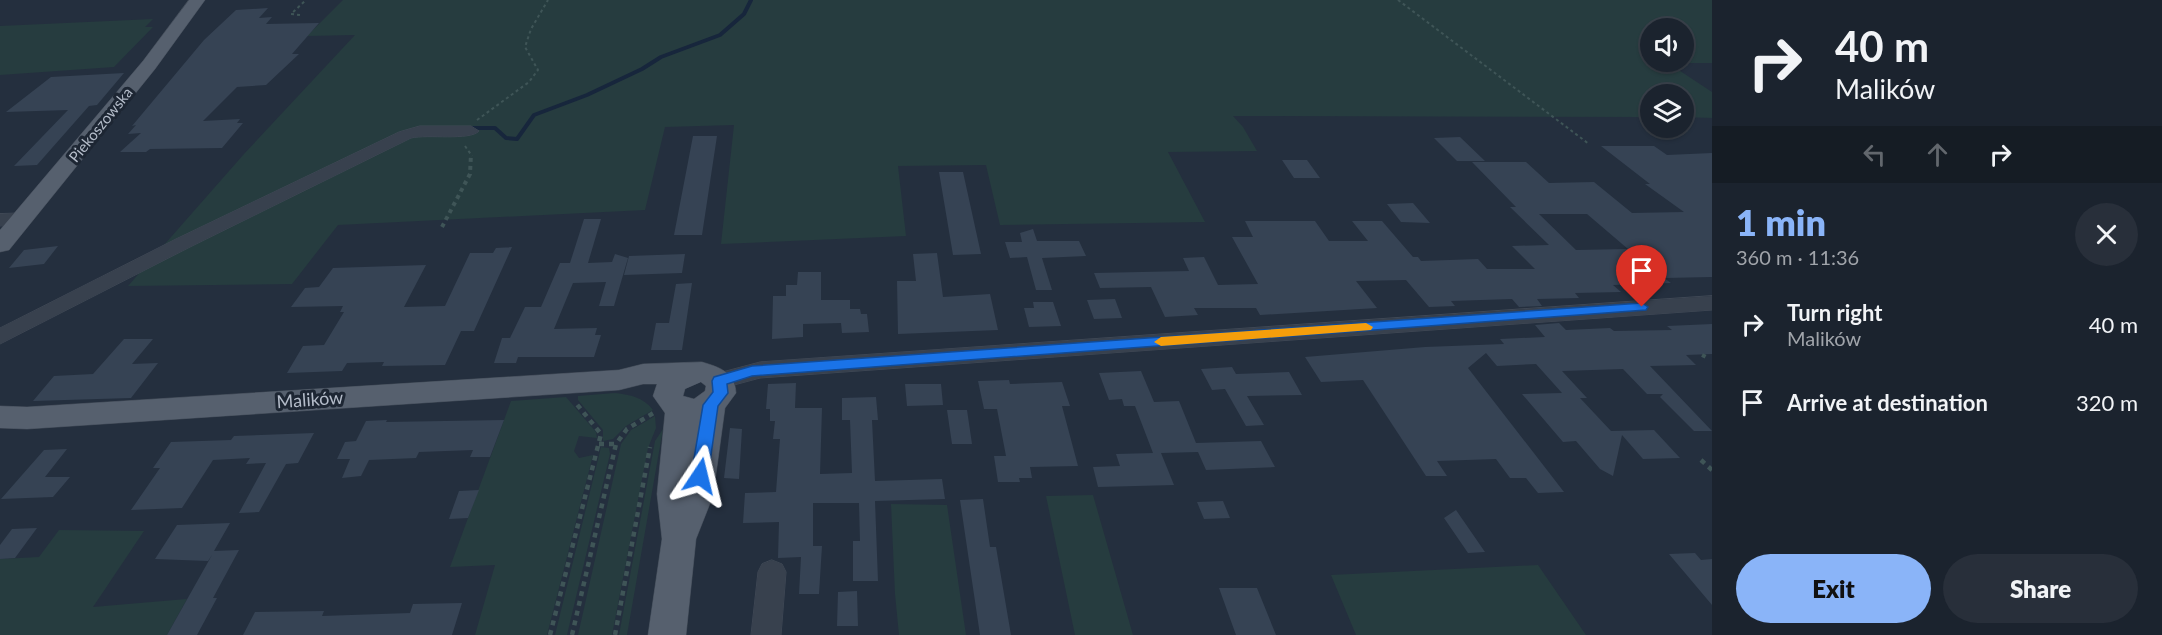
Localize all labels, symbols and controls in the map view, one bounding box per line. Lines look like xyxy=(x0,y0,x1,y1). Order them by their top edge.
map controls xyxy=(1640,18,1694,138)
button: sound xyxy=(1640,18,1694,72)
text: 40 m xyxy=(1835,21,1929,71)
icon: right xyxy=(1736,24,1814,102)
text: Malików xyxy=(1835,72,1935,105)
street label: Piekoszowska xyxy=(65,83,136,165)
button: layers xyxy=(1640,84,1694,138)
icon: left xyxy=(1858,138,1891,171)
icon: ahead xyxy=(1921,138,1954,171)
icon: right xyxy=(1984,138,2017,171)
text: 1 min xyxy=(1736,200,1826,244)
button: close xyxy=(2075,203,2138,266)
pin xyxy=(1616,245,1667,307)
text: 360 m · 11:36 xyxy=(1736,245,1859,269)
icon: arrive xyxy=(1625,254,1658,287)
text: Turn right xyxy=(1787,299,1882,326)
icon: right xyxy=(1736,308,1769,341)
text: 40 m xyxy=(2089,311,2138,338)
text: Malików xyxy=(1787,326,1861,350)
street label: Malików xyxy=(276,386,344,412)
icon: arrive xyxy=(1736,386,1769,419)
text: Arrive at destination xyxy=(1787,389,1988,416)
text: 320 m xyxy=(2076,389,2138,416)
position arrow xyxy=(668,444,732,508)
button: Exit xyxy=(1736,554,1931,623)
button: Share xyxy=(1943,554,2138,623)

